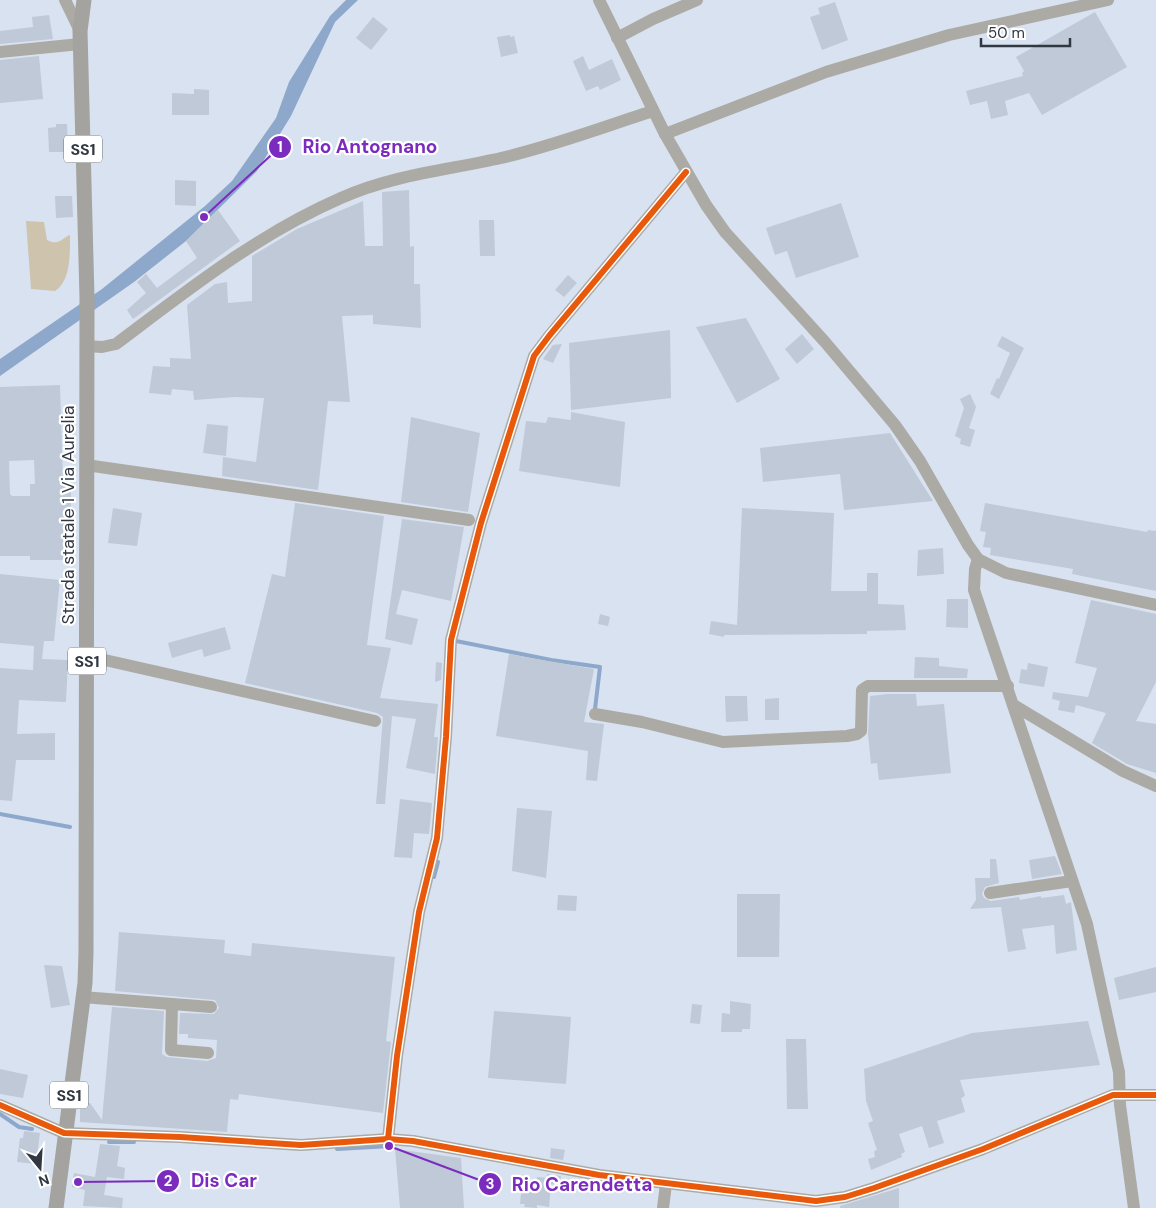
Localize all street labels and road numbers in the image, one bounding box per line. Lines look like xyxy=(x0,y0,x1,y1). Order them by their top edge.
road number: SS1 xyxy=(64,136,102,162)
street label: Strada statale 1 Via Aurelia xyxy=(56,405,80,625)
road number: SS1 xyxy=(68,648,106,674)
road number: SS1 xyxy=(50,1082,88,1108)

